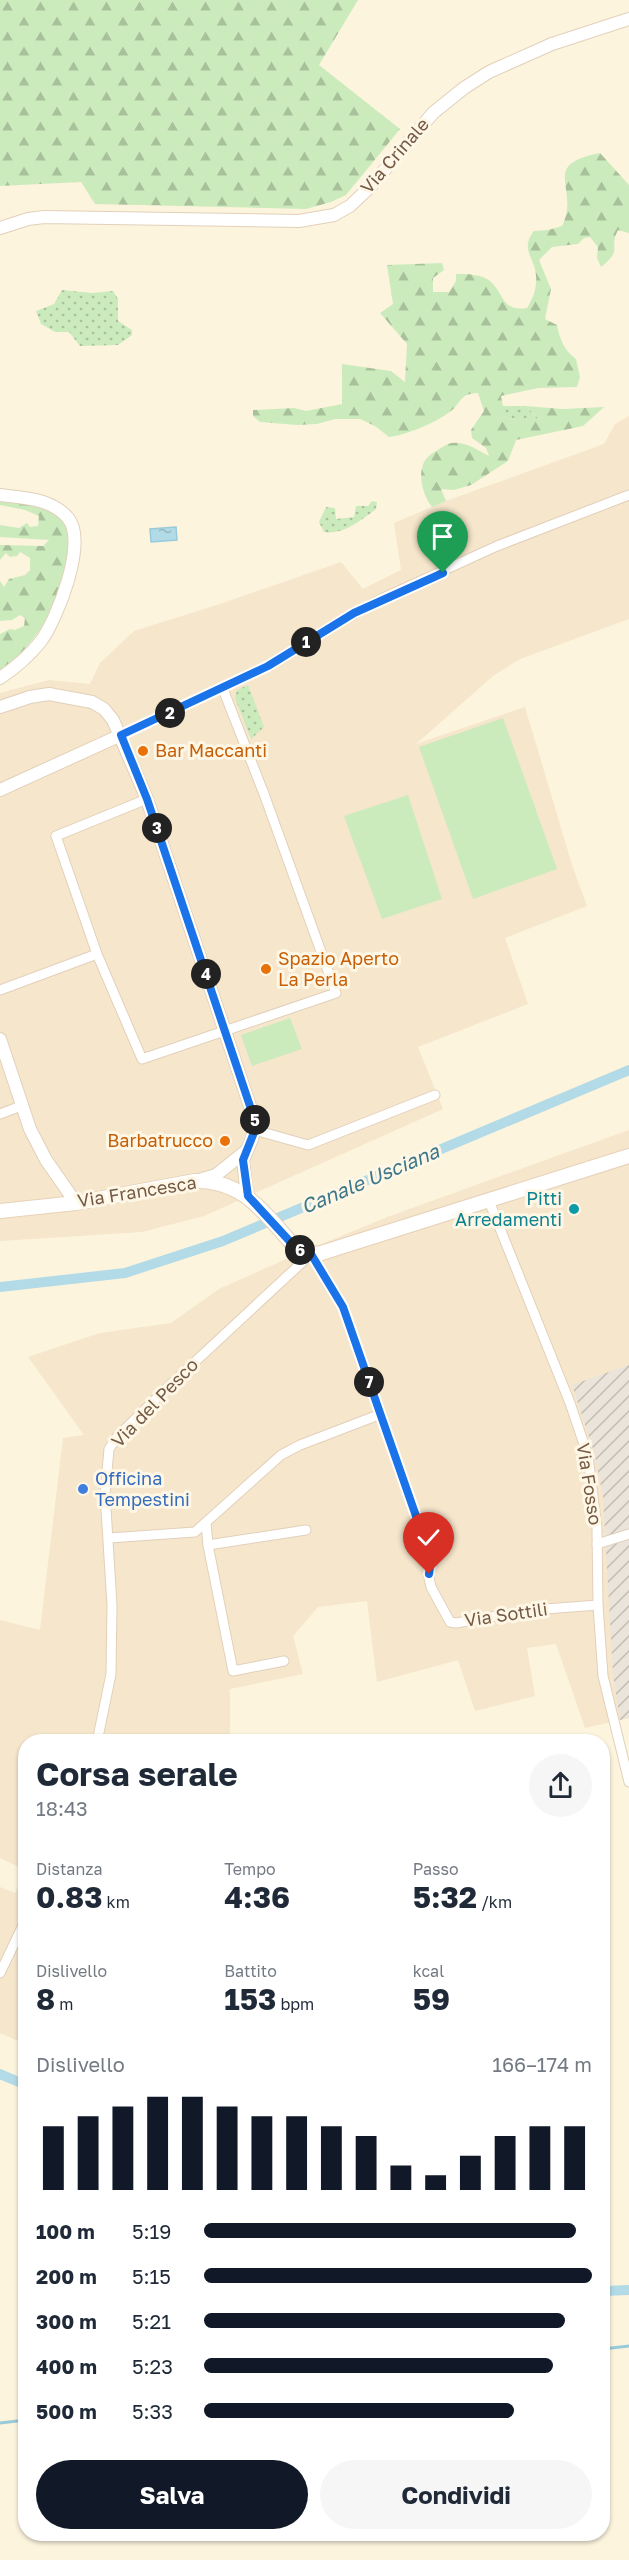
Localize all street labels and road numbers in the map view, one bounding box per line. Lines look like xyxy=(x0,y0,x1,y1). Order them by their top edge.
street label: Via Crinale xyxy=(355,113,433,198)
street label: Via Francesca xyxy=(76,1171,198,1211)
street label: Via del Pesco xyxy=(106,1353,202,1451)
street label: Via Fosso xyxy=(573,1441,607,1526)
street label: Via Sottili xyxy=(463,1597,549,1631)

